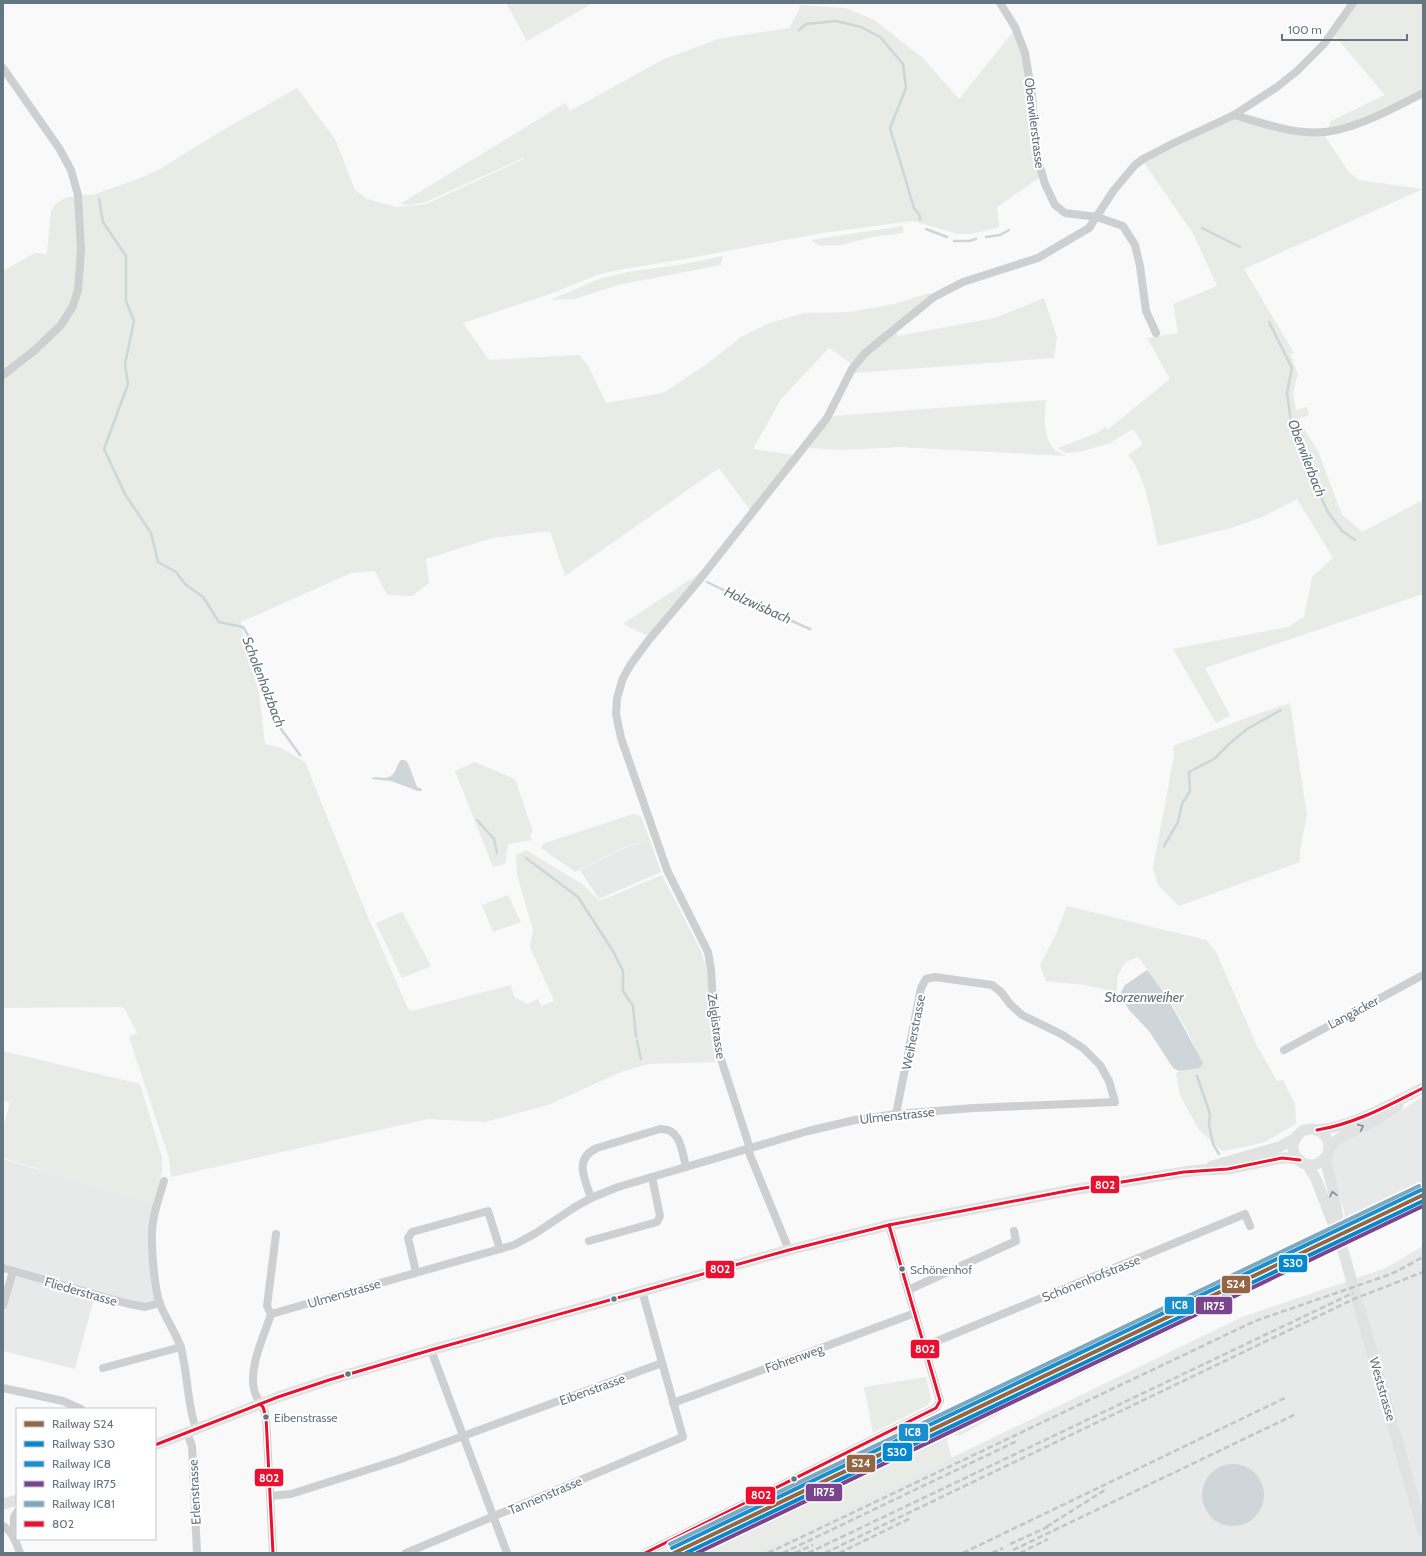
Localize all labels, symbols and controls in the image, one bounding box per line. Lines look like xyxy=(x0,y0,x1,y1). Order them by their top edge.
scale bar xyxy=(1282,16,1407,42)
text: 100 m xyxy=(1288,22,1322,37)
street label: Oberwilerstrasse xyxy=(1021,77,1049,170)
water label: Oberwilerbach xyxy=(1284,417,1330,499)
water label: Holzwisbach xyxy=(722,582,794,628)
water label: Scholenholzbach xyxy=(238,634,290,730)
water label: Storzenweiher xyxy=(1104,988,1184,1006)
street label: Zelglistrasse xyxy=(704,992,730,1060)
street label: Langäcker xyxy=(1325,992,1382,1032)
street label: Weiherstrasse xyxy=(898,993,928,1071)
street label: Ulmenstrasse xyxy=(859,1103,936,1127)
one-way arrow xyxy=(1356,1124,1364,1132)
line badge: 802 xyxy=(1090,1175,1120,1194)
text: 802 xyxy=(1095,1178,1115,1192)
one-way arrow xyxy=(1330,1191,1338,1198)
street label: Schönenhofstrasse xyxy=(1039,1251,1143,1305)
line badge: S30 xyxy=(1278,1254,1308,1273)
text: S30 xyxy=(1283,1256,1303,1270)
line badge: 802 xyxy=(705,1260,735,1279)
text: 802 xyxy=(710,1262,730,1276)
place label: Schönenhof xyxy=(910,1262,972,1277)
marker: Schönenhof xyxy=(897,1264,907,1274)
street label: Fliederstrasse xyxy=(43,1273,119,1309)
street label: Ulmenstrasse xyxy=(306,1275,383,1311)
line badge: S24 xyxy=(1221,1275,1251,1294)
text: S24 xyxy=(1226,1277,1246,1291)
unlabelled marker xyxy=(609,1294,619,1304)
line badge: IC8 xyxy=(1164,1296,1195,1315)
line badge: IR75 xyxy=(1195,1296,1233,1315)
text: IC8 xyxy=(1172,1298,1189,1312)
text: IR75 xyxy=(1203,1299,1225,1313)
line badge: 802 xyxy=(910,1339,940,1359)
street label: Föhrenweg xyxy=(763,1340,826,1376)
text: 802 xyxy=(915,1342,935,1356)
street label: Weststrasse xyxy=(1366,1355,1400,1423)
unlabelled marker xyxy=(343,1369,353,1379)
street label: Eibenstrasse xyxy=(557,1370,627,1408)
legend xyxy=(16,1408,156,1540)
place label: Eibenstrasse xyxy=(274,1410,338,1425)
marker: Eibenstrasse xyxy=(261,1412,271,1422)
text: Railway S24 xyxy=(52,1416,113,1431)
line badge: IC8 xyxy=(898,1423,929,1442)
text: IC8 xyxy=(905,1425,922,1439)
text: Railway S30 xyxy=(52,1436,115,1451)
line badge: S30 xyxy=(882,1442,913,1462)
text: S30 xyxy=(887,1445,907,1459)
line badge: S24 xyxy=(846,1454,876,1473)
text: Railway IC8 xyxy=(52,1456,111,1471)
text: S24 xyxy=(851,1456,871,1470)
street label: Erlenstrasse xyxy=(184,1459,204,1525)
line badge: 802 xyxy=(254,1468,284,1487)
text: 802 xyxy=(259,1471,279,1485)
street label: Tannenstrasse xyxy=(506,1472,584,1518)
unlabelled marker xyxy=(789,1474,799,1484)
text: Railway IR75 xyxy=(52,1476,116,1491)
line badge: IR75 xyxy=(805,1483,843,1502)
text: IR75 xyxy=(813,1485,835,1499)
line badge: 802 xyxy=(745,1486,776,1505)
text: 802 xyxy=(751,1488,771,1502)
text: Railway IC81 xyxy=(52,1496,115,1511)
text: 802 xyxy=(52,1516,74,1531)

